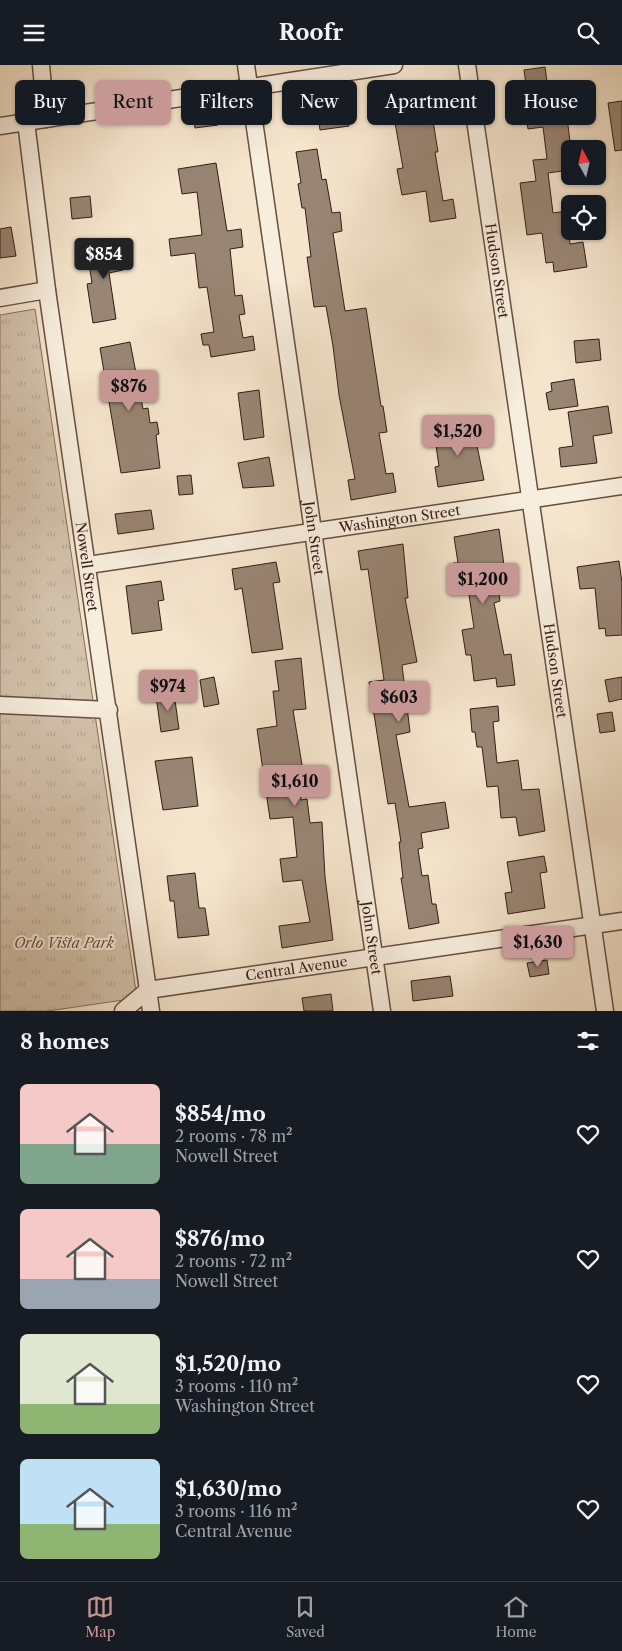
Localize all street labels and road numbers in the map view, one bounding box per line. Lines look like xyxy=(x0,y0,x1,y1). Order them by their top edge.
street label: Hudson Street xyxy=(481,222,513,320)
street label: John Street xyxy=(300,498,328,576)
street label: Washington Street xyxy=(337,501,462,537)
street label: Nowell Street xyxy=(72,521,102,613)
street label: Hudson Street xyxy=(540,622,571,719)
street label: John Street xyxy=(357,898,386,976)
street label: Central Avenue xyxy=(244,952,349,985)

